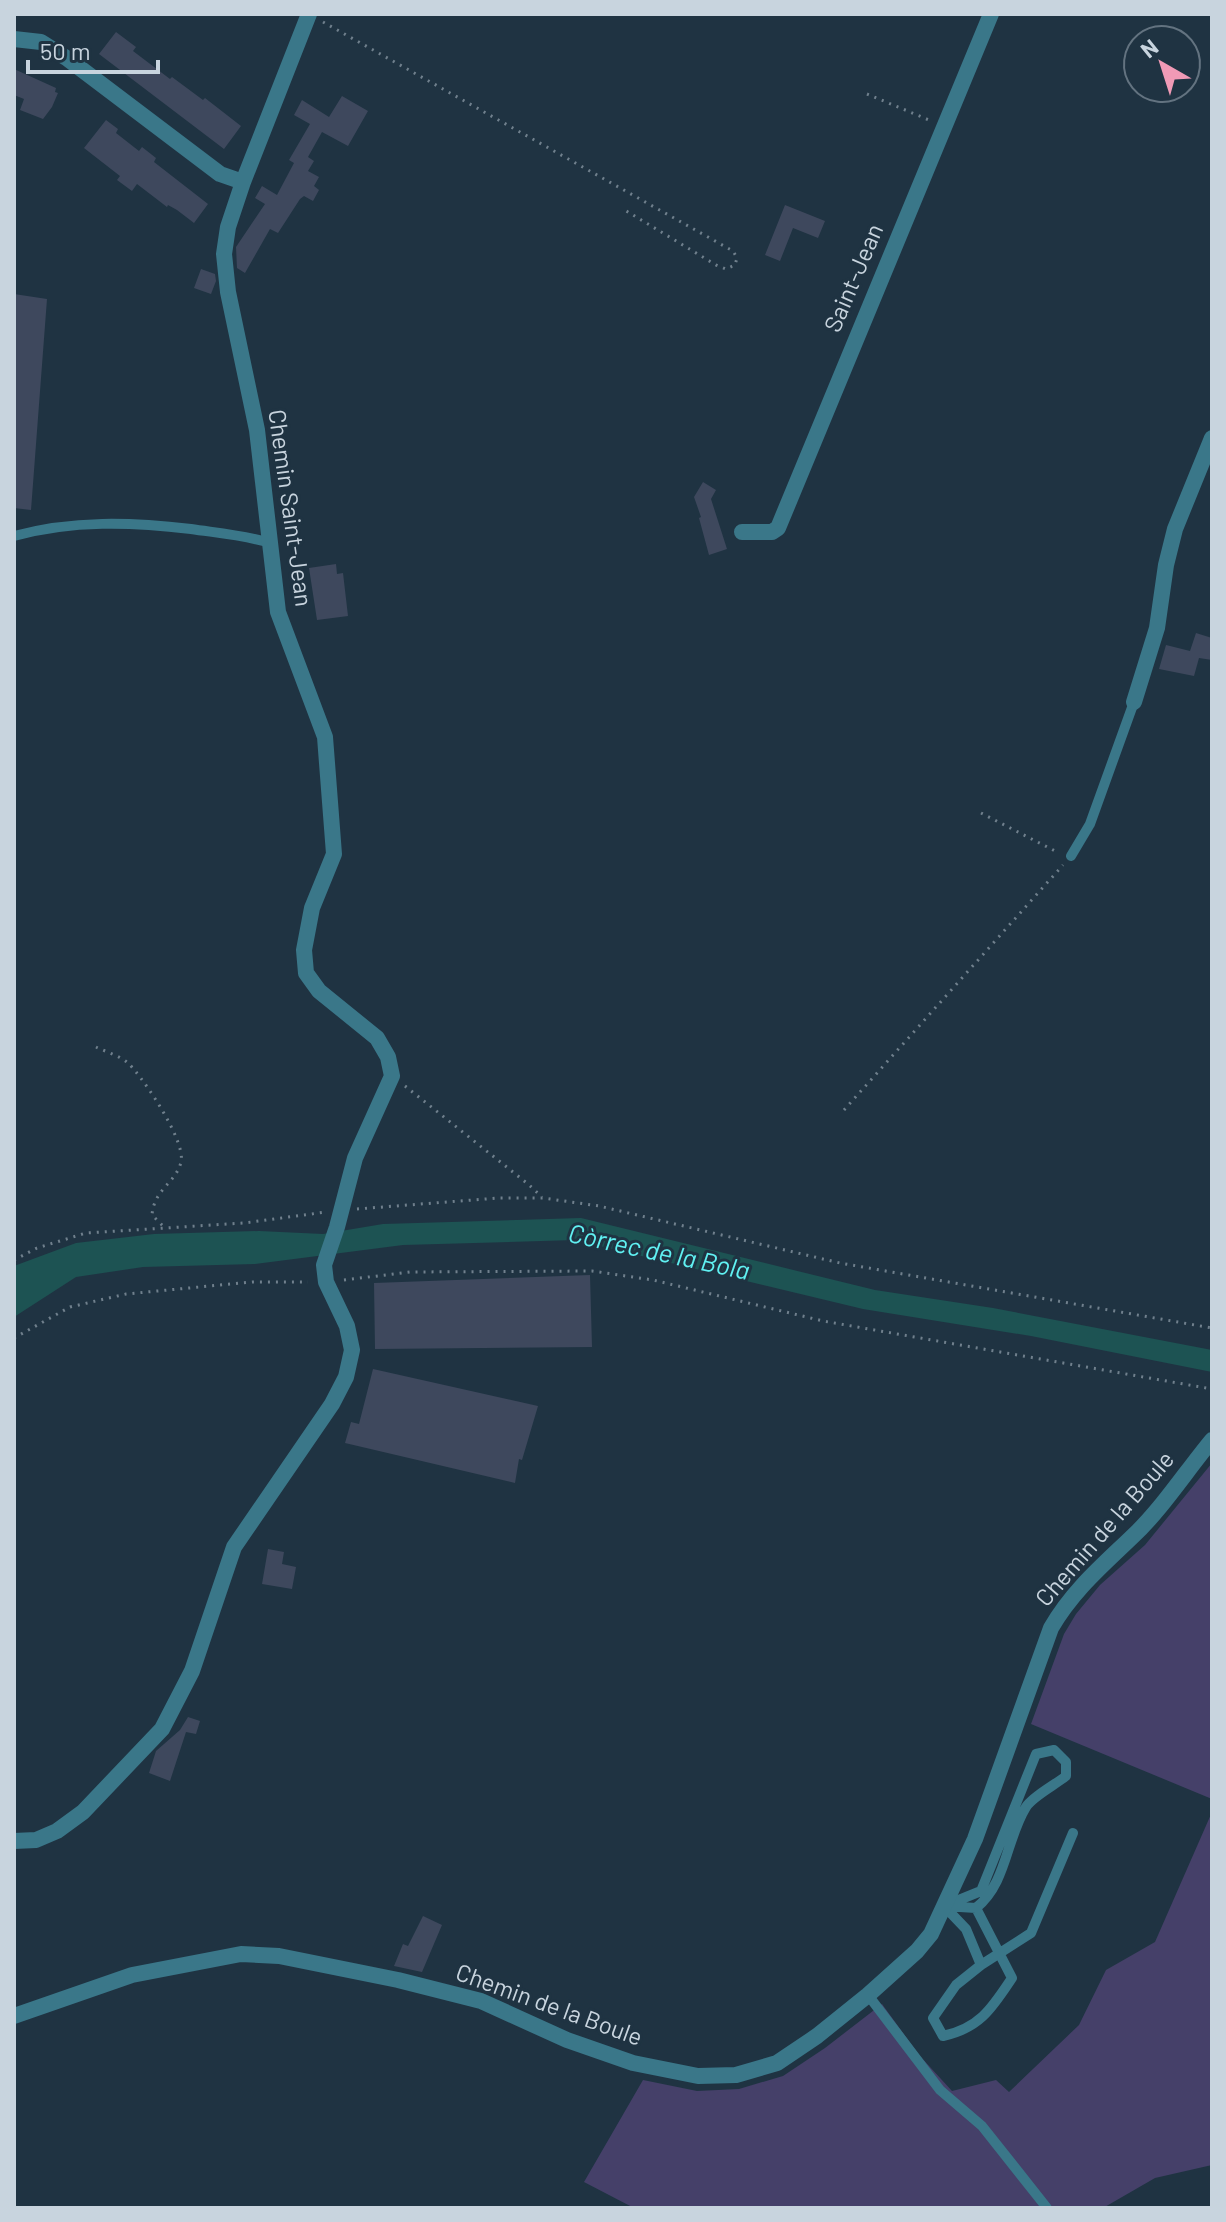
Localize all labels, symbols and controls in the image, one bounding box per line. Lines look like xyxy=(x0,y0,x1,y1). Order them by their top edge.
scale bar xyxy=(28,24,158,74)
north arrow xyxy=(1122,24,1202,104)
text: N xyxy=(1135,33,1163,62)
text: 50 m xyxy=(40,36,91,65)
street label: Saint-Jean xyxy=(817,219,888,336)
street label: Chemin Saint-Jean xyxy=(263,407,320,608)
water label: Còrrec de la Bola xyxy=(566,1216,753,1285)
street label: Chemin de la Boule xyxy=(1028,1444,1179,1612)
street label: Chemin de la Boule xyxy=(452,1956,647,2051)

